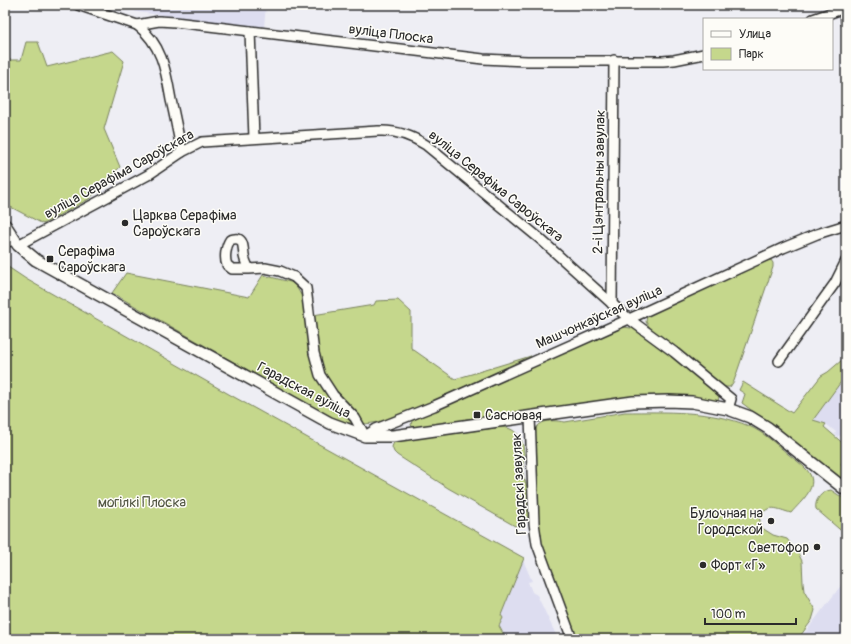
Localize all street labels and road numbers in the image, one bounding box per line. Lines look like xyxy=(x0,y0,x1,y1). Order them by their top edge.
street label: вуліца Плоска xyxy=(348,20,434,48)
street label: 2-і Цэнтральны завулак xyxy=(589,110,609,254)
street label: вуліца Серафіма Сароўскага xyxy=(41,126,197,222)
street label: вуліца Серафіма Сароўскага xyxy=(425,126,567,246)
street label: Машчонкаўская вуліца xyxy=(533,282,665,352)
street label: Гарадская вуліца xyxy=(254,358,354,422)
street label: Гарадскі завулак xyxy=(508,433,530,535)

